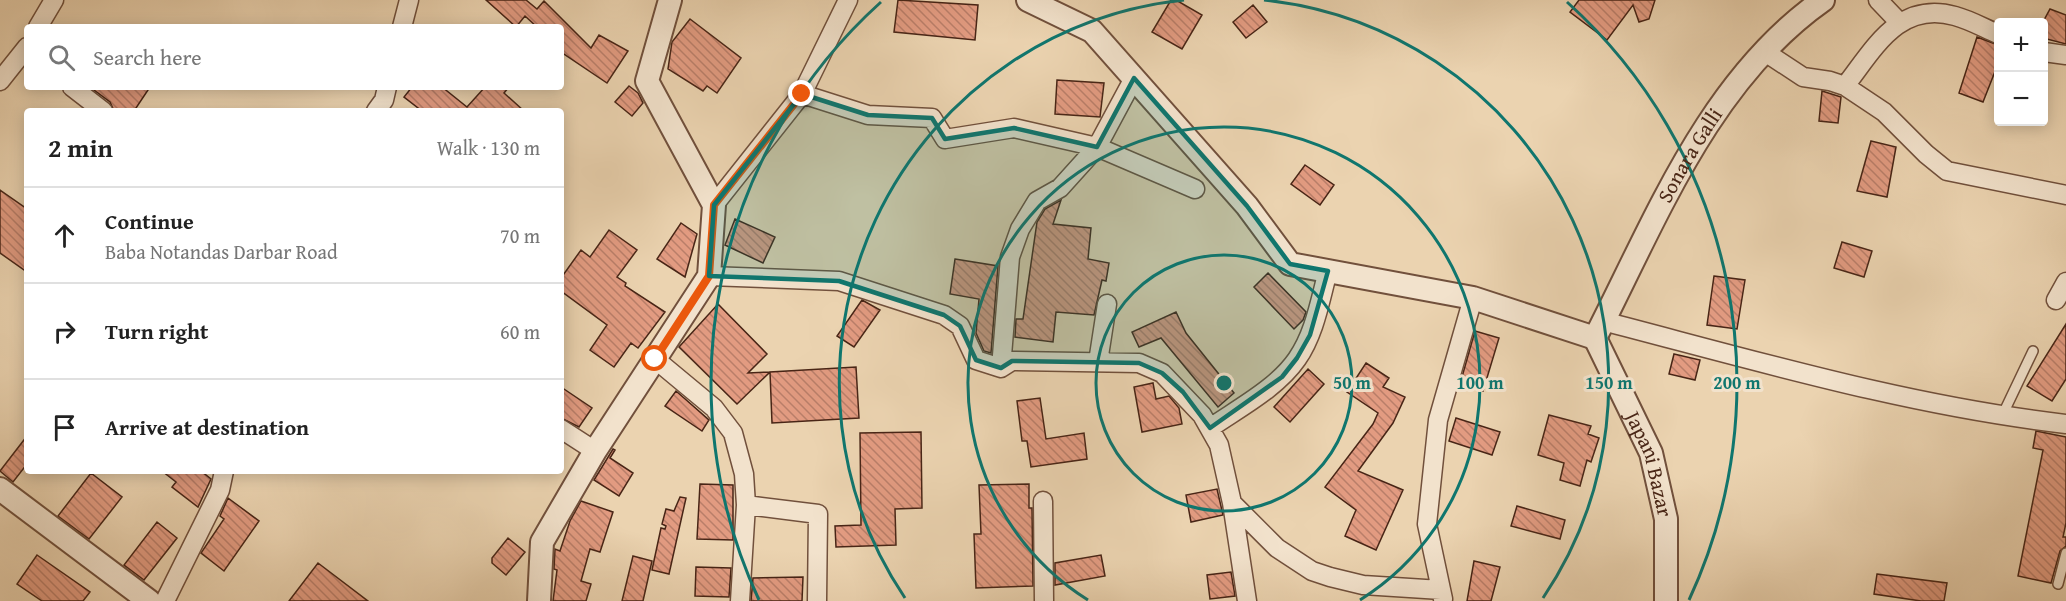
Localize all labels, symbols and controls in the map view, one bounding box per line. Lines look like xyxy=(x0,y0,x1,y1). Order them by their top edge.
map controls xyxy=(1994,18,2048,126)
button: + xyxy=(1994,18,2048,72)
search box xyxy=(24,24,564,90)
icon: search xyxy=(45,41,78,74)
text: Search here xyxy=(93,41,202,73)
button: − xyxy=(1994,72,2048,126)
route end xyxy=(788,80,814,106)
street label: Sonara Galli xyxy=(1649,101,1730,208)
text: 2 min xyxy=(48,128,113,167)
text: Walk · 130 m xyxy=(437,133,540,162)
text: Continue xyxy=(105,205,194,237)
icon: ahead xyxy=(48,219,81,252)
text: 70 m xyxy=(500,221,540,250)
text: Baba Notandas Darbar Road xyxy=(105,237,338,266)
icon: right xyxy=(48,315,81,348)
text: Turn right xyxy=(105,315,208,347)
text: 60 m xyxy=(500,317,540,346)
route start xyxy=(641,345,667,371)
text: 50 m xyxy=(1333,369,1372,396)
text: 100 m xyxy=(1456,369,1504,396)
text: 150 m xyxy=(1585,369,1633,396)
text: 200 m xyxy=(1713,369,1761,396)
centre of rings xyxy=(1214,373,1234,393)
street label: Japani Bazar xyxy=(1617,403,1681,520)
icon: arrive xyxy=(48,411,81,444)
text: Arrive at destination xyxy=(105,411,309,443)

